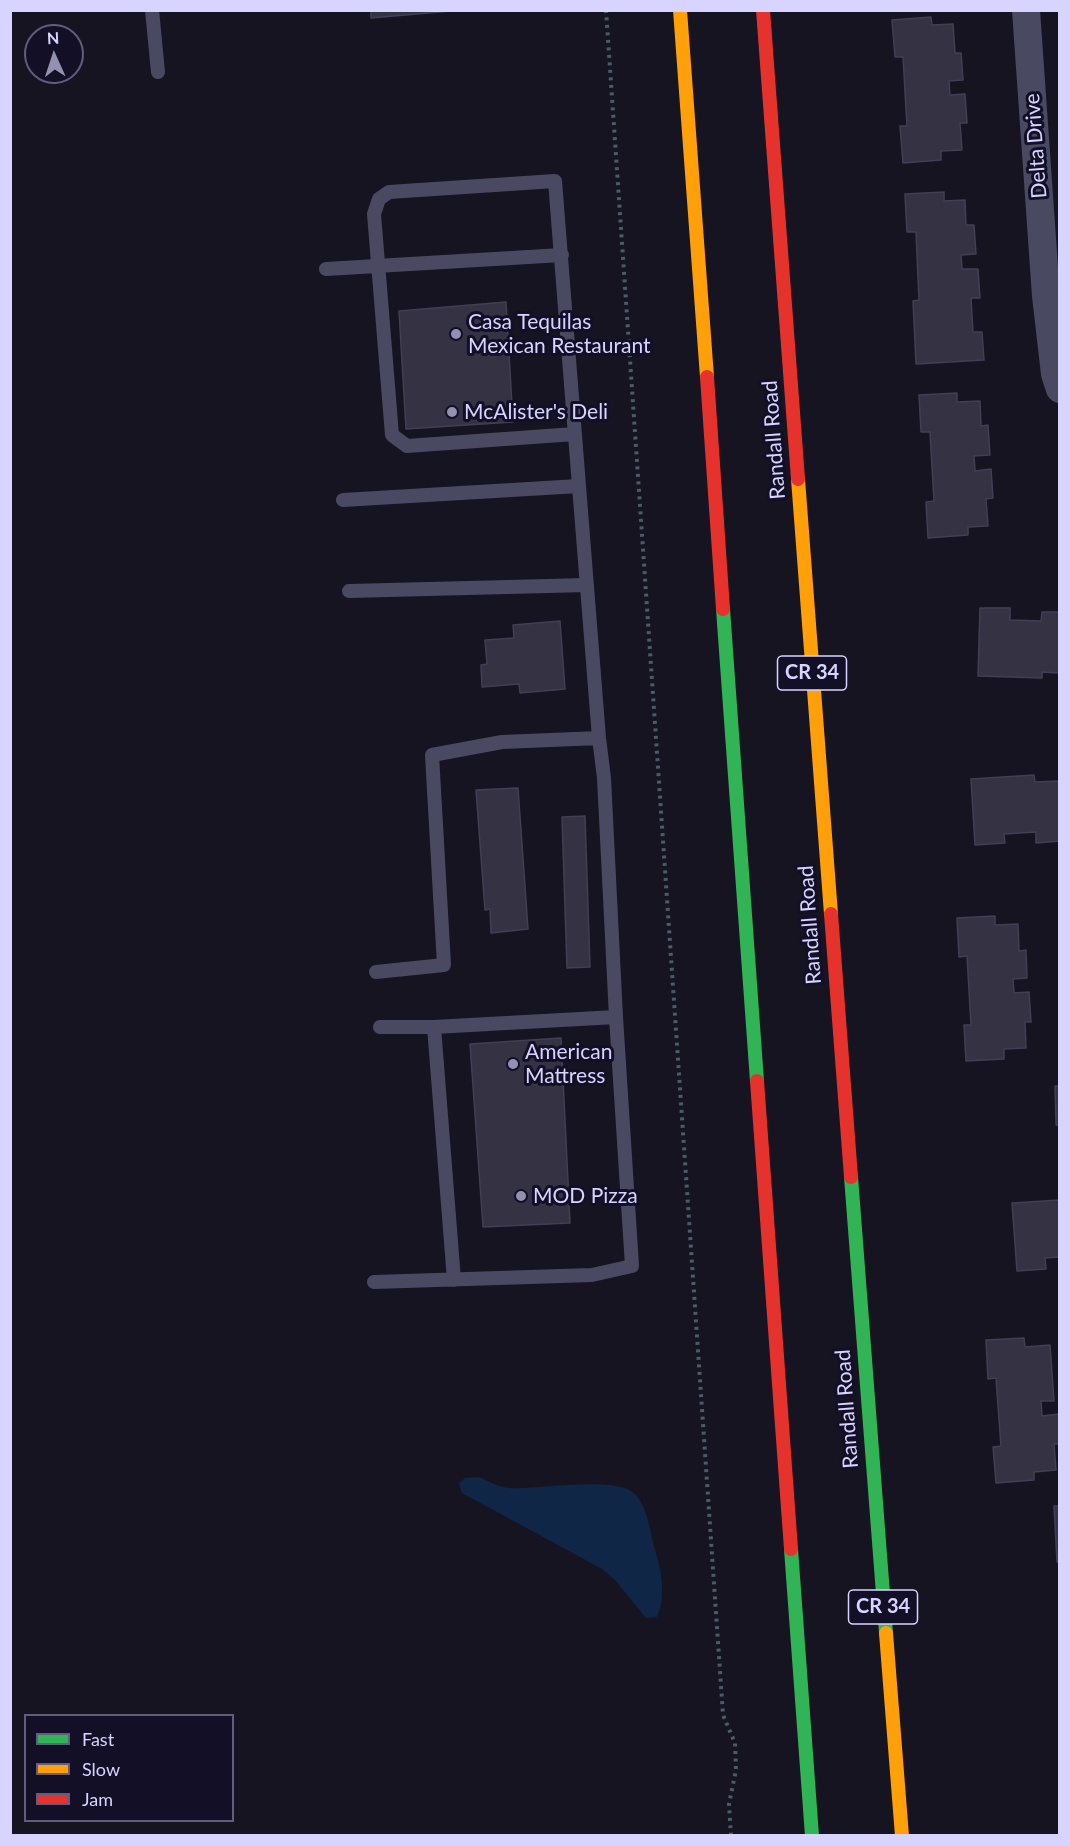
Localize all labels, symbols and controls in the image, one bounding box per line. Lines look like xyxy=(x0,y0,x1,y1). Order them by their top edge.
north arrow xyxy=(24,24,84,84)
text: N xyxy=(46,28,60,47)
street label: Delta Drive xyxy=(1020,93,1052,199)
place label: Casa Tequilas Mexican Restaurant xyxy=(468,309,651,359)
marker: Casa Tequilas Mexican Restaurant xyxy=(449,327,463,341)
street label: Randall Road xyxy=(757,380,791,500)
place label: McAlister's Deli xyxy=(464,399,608,425)
marker: McAlister's Deli xyxy=(445,405,459,419)
road number: CR 34 xyxy=(778,656,846,690)
street label: Randall Road xyxy=(793,865,827,985)
place label: American Mattress xyxy=(525,1039,612,1089)
marker: American Mattress xyxy=(506,1057,520,1071)
place label: MOD Pizza xyxy=(533,1183,638,1209)
marker: MOD Pizza xyxy=(514,1189,528,1203)
street label: Randall Road xyxy=(830,1349,864,1469)
road number: CR 34 xyxy=(848,1590,918,1624)
legend xyxy=(24,1714,234,1822)
text: Fast xyxy=(82,1728,114,1750)
text: Slow xyxy=(82,1758,120,1780)
text: Jam xyxy=(82,1788,113,1810)

